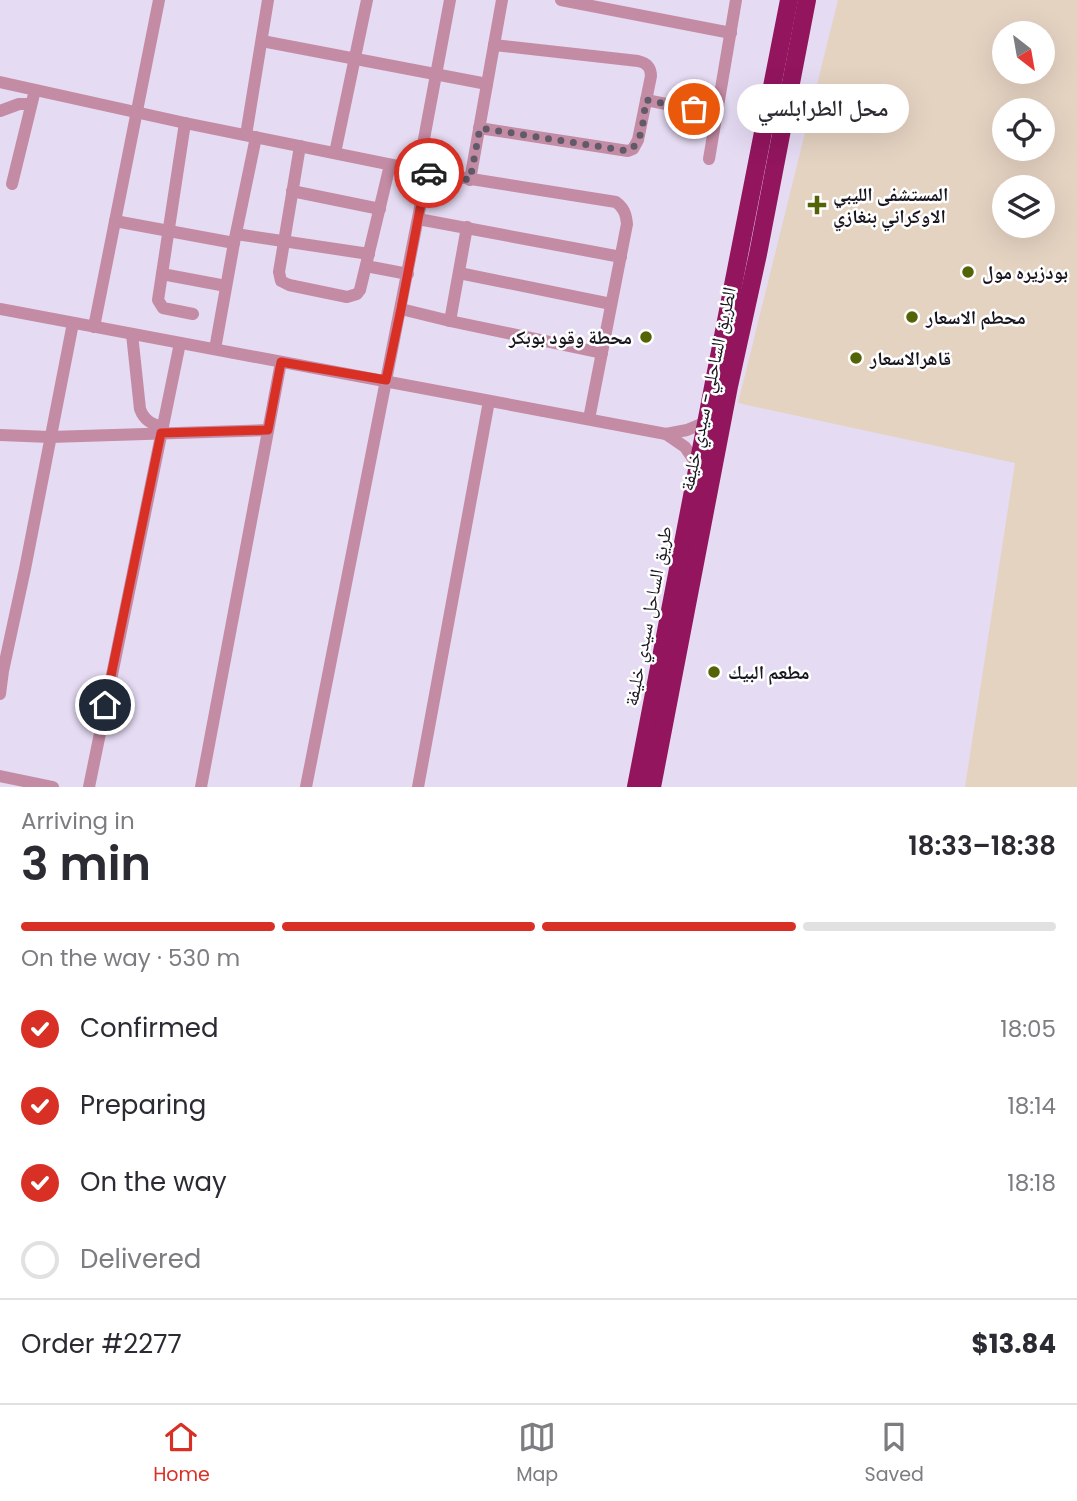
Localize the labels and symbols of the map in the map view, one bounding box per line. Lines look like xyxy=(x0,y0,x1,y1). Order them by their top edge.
north arrow xyxy=(992,21,1055,84)
pin xyxy=(664,79,724,139)
callout: محل الطرابلسي xyxy=(736,84,908,134)
courier xyxy=(394,138,464,208)
place label: المستشفى الليبي الاوكراني بنغازي xyxy=(833,181,948,231)
marker: المستشفى الليبي الاوكراني بنغازي xyxy=(807,195,827,215)
place label: بودزيره مول xyxy=(982,259,1068,286)
marker: بودزيره مول xyxy=(960,264,976,280)
street label: الطريق الساحلي- سيدي خليفة xyxy=(673,284,745,494)
place label: محطم الاسعار xyxy=(925,304,1026,331)
marker: محطم الاسعار xyxy=(904,309,920,325)
place label: محطة وقود بوبكر xyxy=(508,324,632,351)
marker: محطة وقود بوبكر xyxy=(638,329,654,345)
place label: قاهرالاسعار xyxy=(869,345,951,372)
marker: قاهرالاسعار xyxy=(848,350,864,366)
street label: طريق الساحل سيدي خليفة xyxy=(617,524,681,709)
place label: مطعم البيك xyxy=(728,659,810,686)
marker: مطعم البيك xyxy=(706,664,722,680)
pin xyxy=(75,675,135,735)

